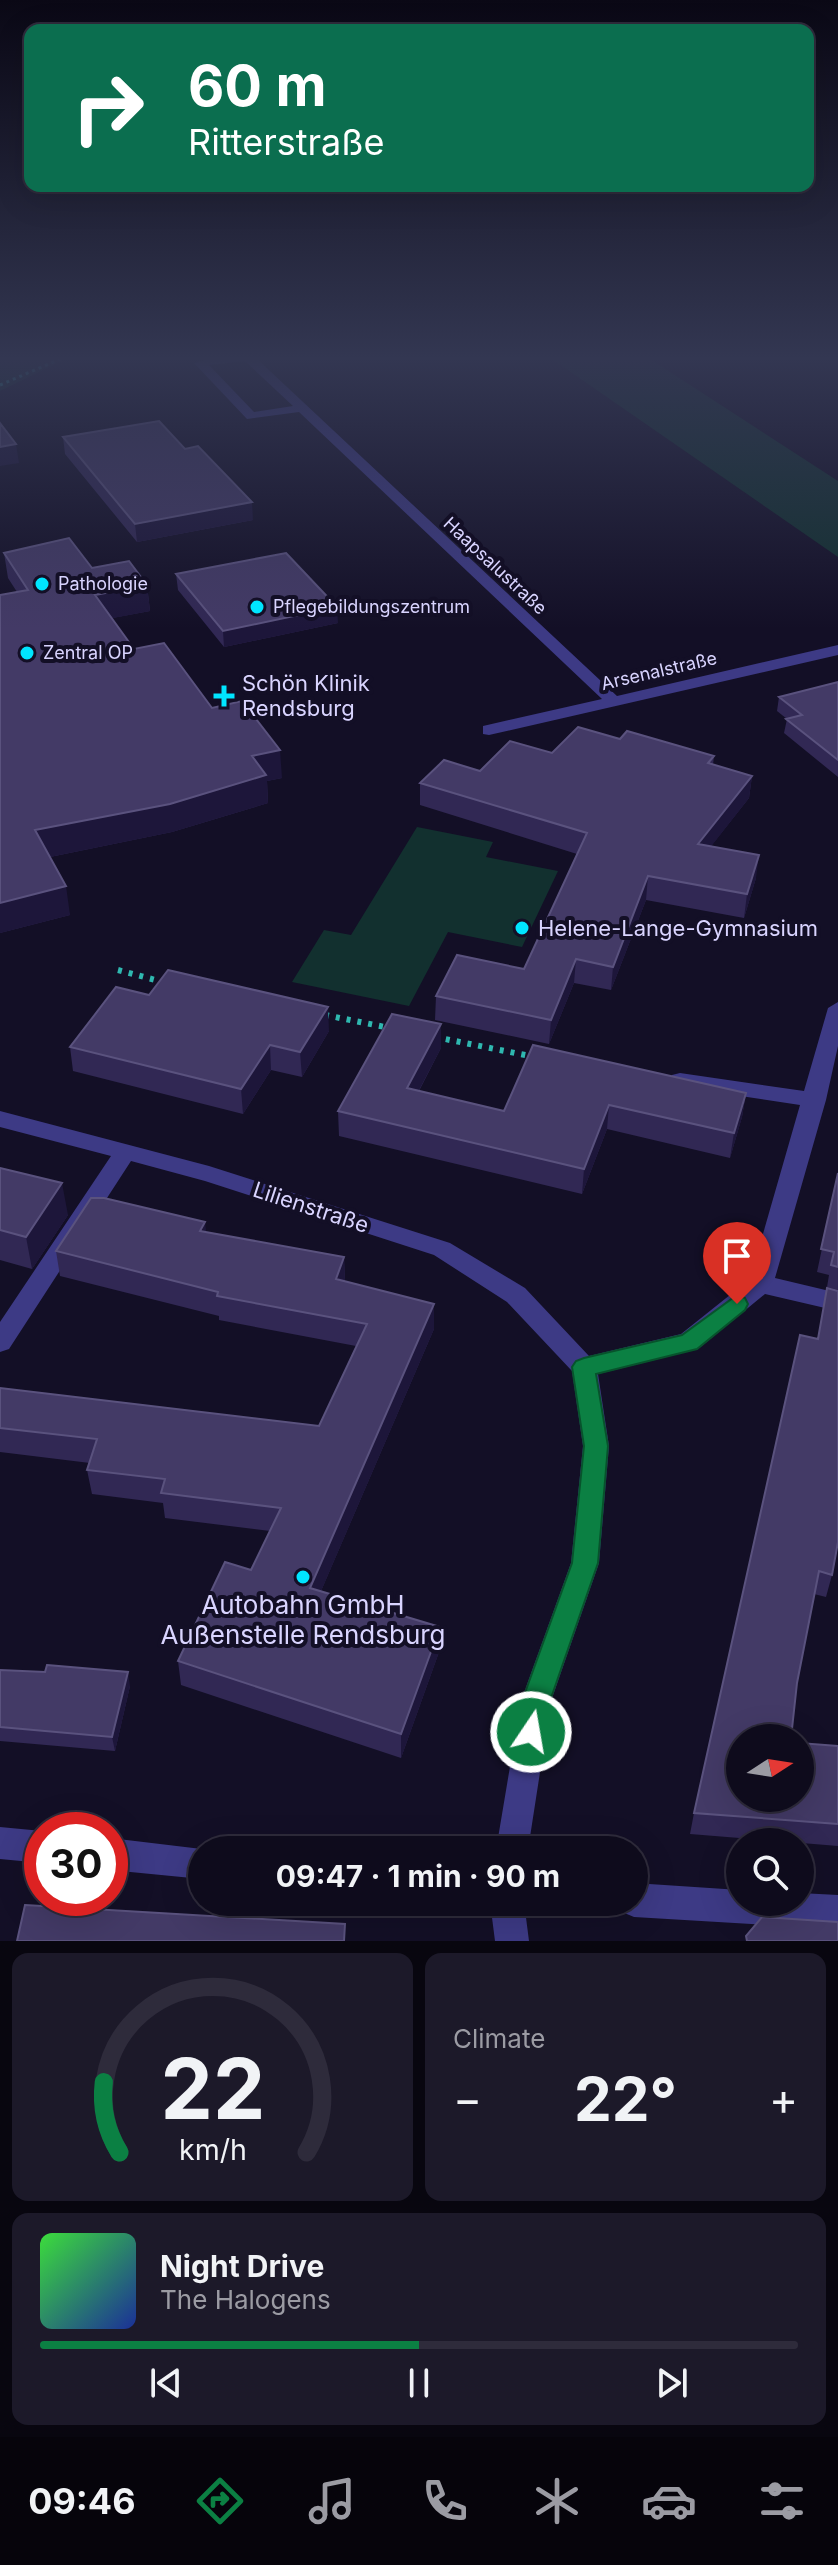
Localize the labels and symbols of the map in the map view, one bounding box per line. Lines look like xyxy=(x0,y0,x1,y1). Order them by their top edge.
street label: Haapsalustraße xyxy=(440,513,551,619)
place label: Pathologie xyxy=(58,573,148,594)
marker: Pathologie xyxy=(33,575,51,593)
place label: Pflegebildungszentrum xyxy=(273,596,470,617)
marker: Pflegebildungszentrum xyxy=(248,598,266,616)
place label: Zentral OP xyxy=(43,642,133,663)
marker: Zentral OP xyxy=(18,644,36,662)
street label: Arsenalstraße xyxy=(599,647,719,694)
place label: Schön Klinik Rendsburg xyxy=(242,670,370,721)
marker: Schön Klinik Rendsburg xyxy=(213,685,235,707)
place label: Helene-Lange-Gymnasium xyxy=(538,915,818,941)
marker: Helene-Lange-Gymnasium xyxy=(513,919,531,937)
street label: Lilienstraße xyxy=(250,1176,372,1238)
pin xyxy=(703,1222,771,1304)
marker: Autobahn GmbH Außenstelle Rendsburg xyxy=(294,1568,312,1586)
place label: Autobahn GmbH Außenstelle Rendsburg xyxy=(160,1589,446,1650)
position arrow xyxy=(489,1690,573,1774)
north arrow xyxy=(726,1724,814,1812)
speed limit sign: 30 xyxy=(24,1812,128,1916)

